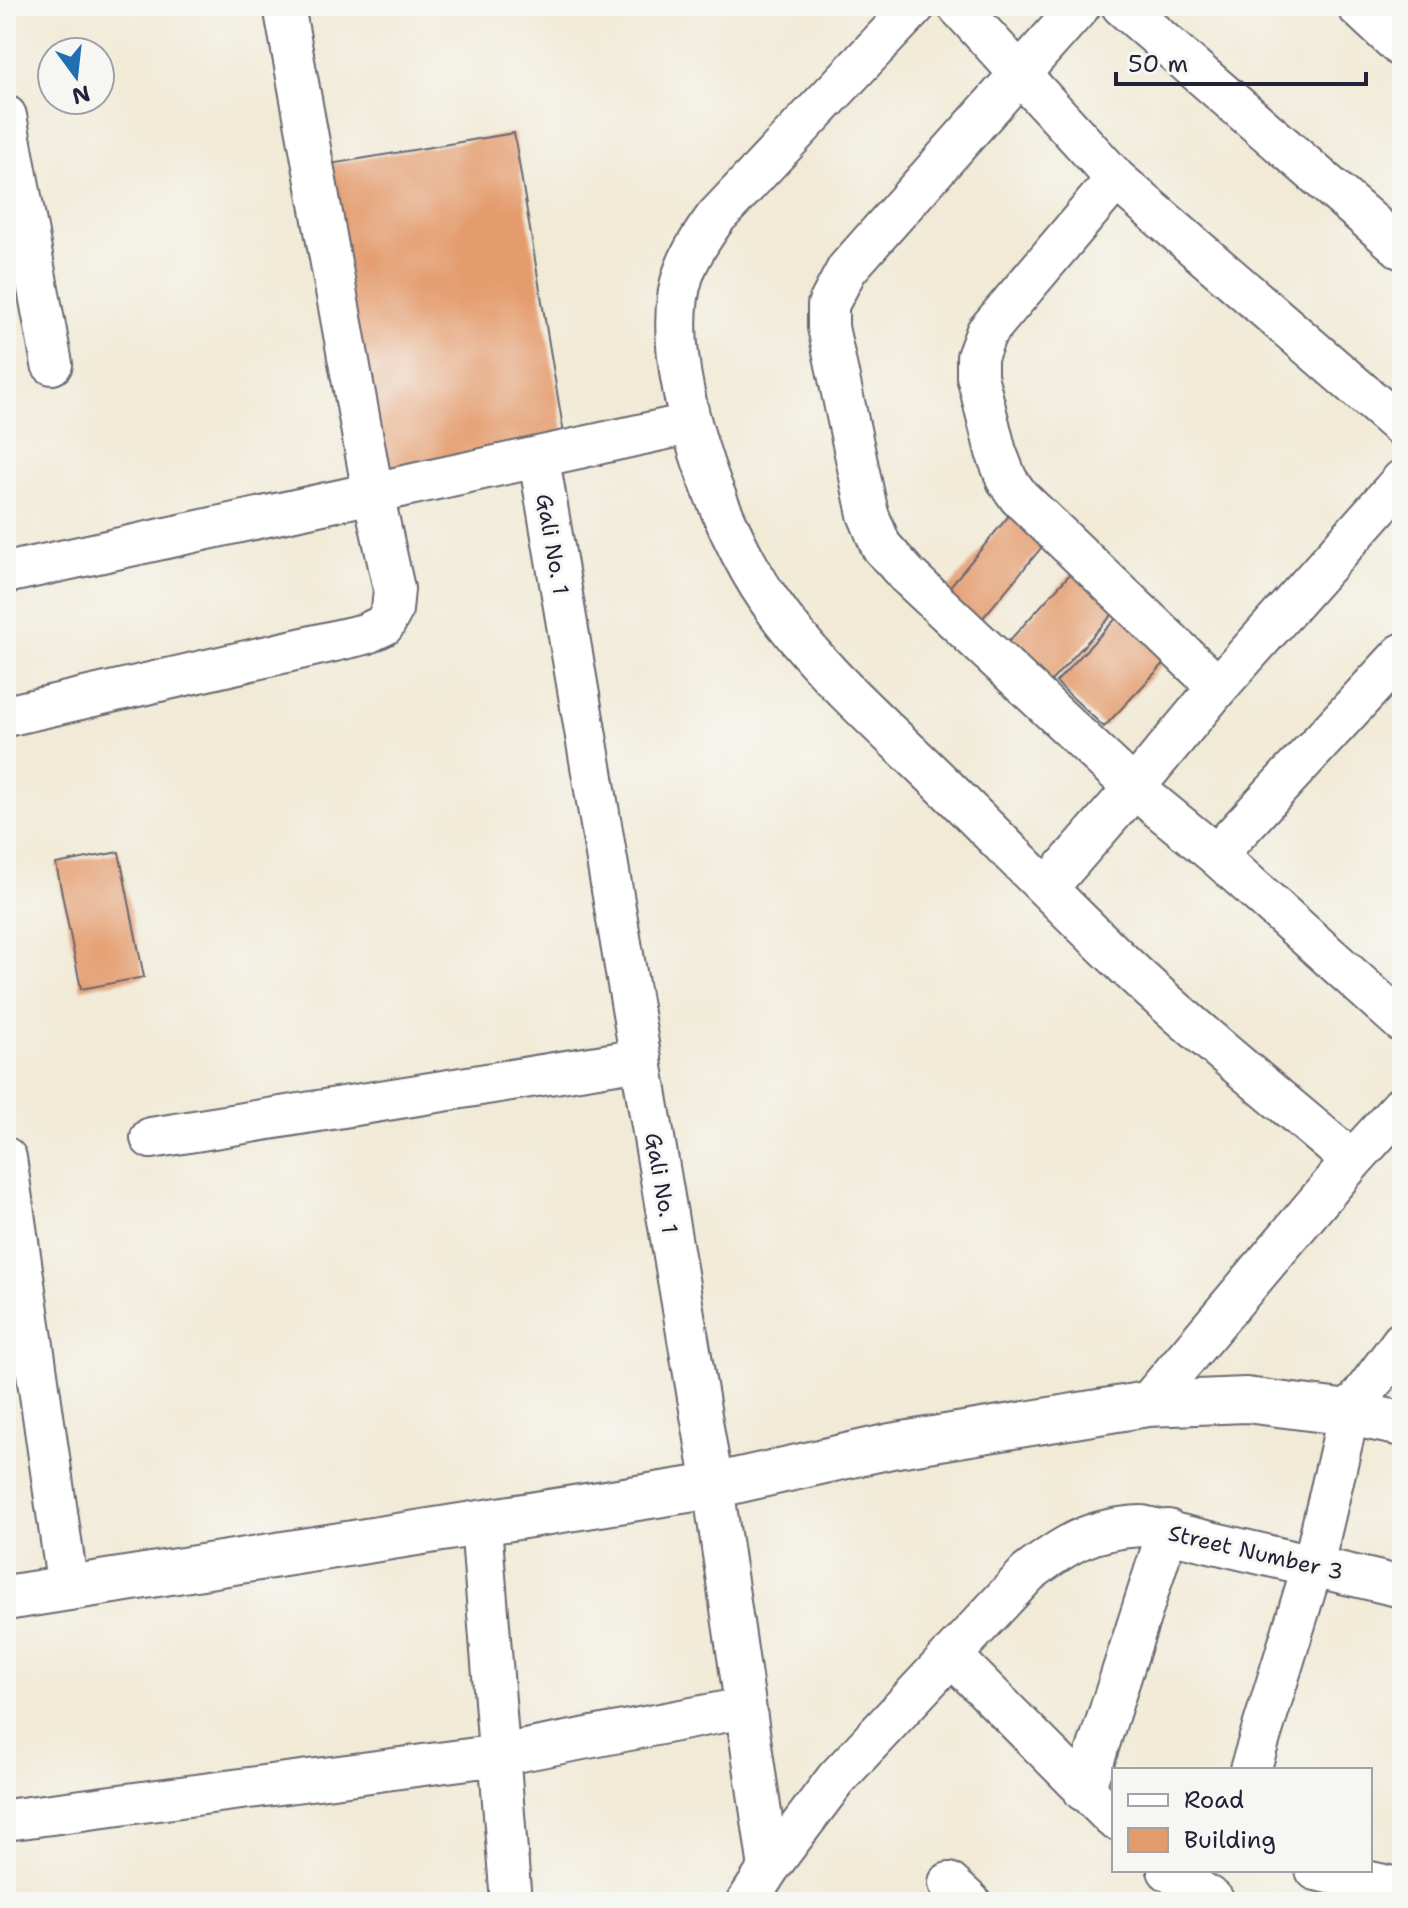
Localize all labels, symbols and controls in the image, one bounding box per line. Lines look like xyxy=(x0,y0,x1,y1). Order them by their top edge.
north arrow xyxy=(36,36,116,116)
scale bar xyxy=(1116,36,1366,86)
text: 50 m xyxy=(1128,48,1188,80)
text: N xyxy=(69,79,93,111)
street label: Gali No. 1 xyxy=(529,492,576,597)
street label: Gali No. 1 xyxy=(638,1131,685,1236)
street label: Street Number 3 xyxy=(1166,1518,1346,1587)
legend xyxy=(1112,1768,1372,1872)
text: Road xyxy=(1184,1784,1244,1816)
text: Building xyxy=(1184,1824,1276,1856)

